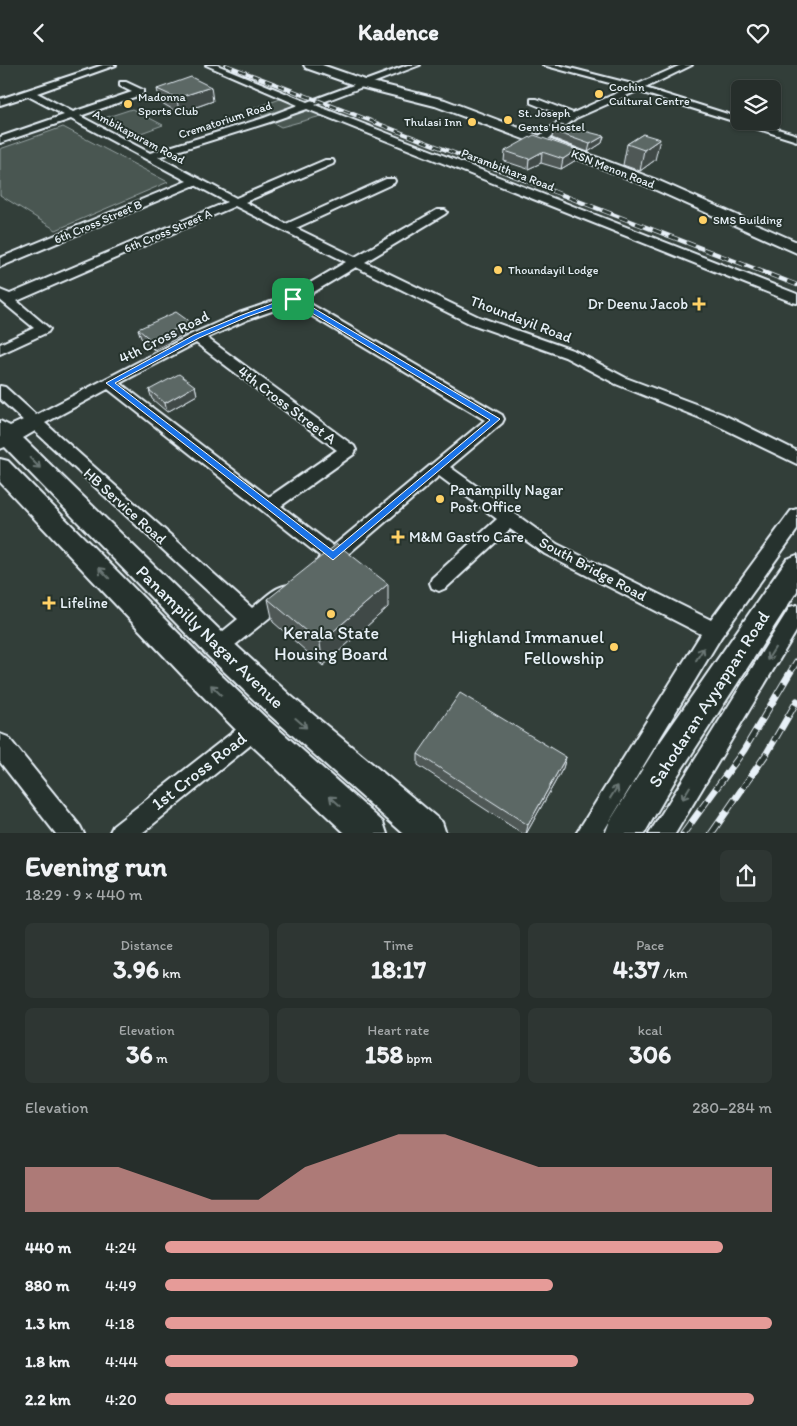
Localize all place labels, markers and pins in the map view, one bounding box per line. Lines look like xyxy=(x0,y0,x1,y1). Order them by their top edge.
place label: Cochin Cultural Centre xyxy=(609,80,690,108)
marker: Cochin Cultural Centre xyxy=(593,88,605,100)
place label: Madonna Sports Club xyxy=(138,90,198,118)
marker: Madonna Sports Club xyxy=(122,98,134,110)
place label: St. Joseph Gents Hostel xyxy=(518,106,585,134)
marker: St. Joseph Gents Hostel xyxy=(502,114,514,126)
place label: Thulasi Inn xyxy=(404,115,463,129)
marker: Thulasi Inn xyxy=(466,116,478,128)
place label: SMS Building xyxy=(713,213,783,227)
marker: SMS Building xyxy=(697,214,709,226)
place label: Thoundayil Lodge xyxy=(508,263,599,277)
marker: Thoundayil Lodge xyxy=(492,264,504,276)
pin xyxy=(272,278,314,320)
place label: Dr Deenu Jacob xyxy=(588,295,688,313)
marker: Dr Deenu Jacob xyxy=(692,297,706,311)
place label: Panampilly Nagar Post Office xyxy=(450,481,564,516)
marker: Panampilly Nagar Post Office xyxy=(434,493,446,505)
place label: M&M Gastro Care xyxy=(409,528,524,546)
marker: M&M Gastro Care xyxy=(391,530,405,544)
place label: Lifeline xyxy=(60,594,108,612)
marker: Lifeline xyxy=(42,596,56,610)
marker: Kerala State Housing Board xyxy=(325,608,337,620)
place label: Kerala State Housing Board xyxy=(274,622,388,665)
place label: Highland Immanuel Fellowship xyxy=(451,626,604,669)
marker: Highland Immanuel Fellowship xyxy=(608,641,620,653)

